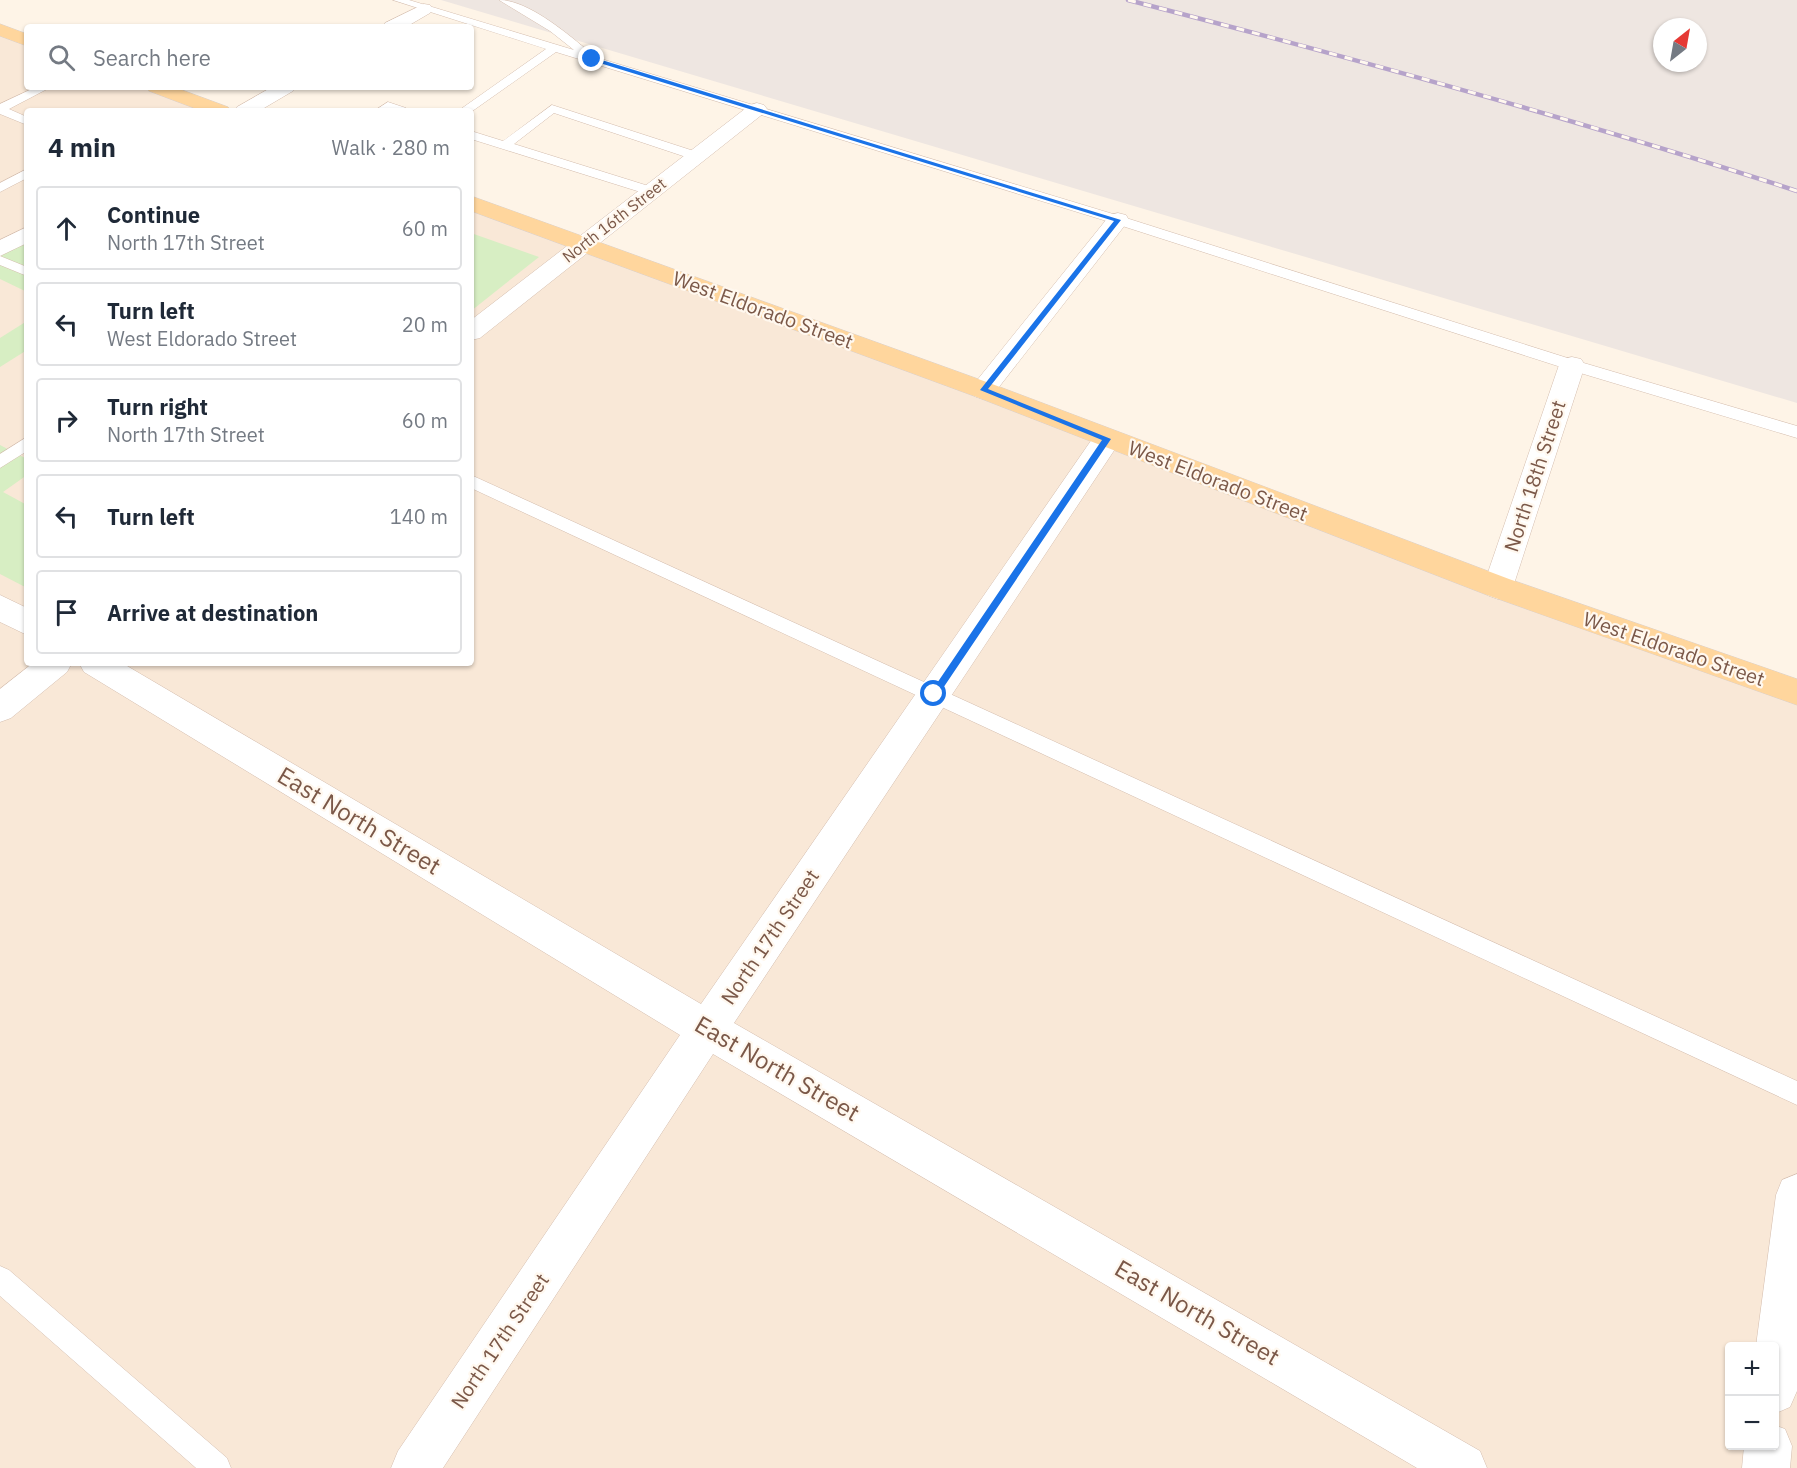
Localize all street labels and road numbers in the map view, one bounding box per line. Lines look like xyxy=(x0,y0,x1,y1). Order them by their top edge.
street label: North 16th Street xyxy=(558,173,670,267)
street label: West Eldorado Street xyxy=(669,264,857,355)
street label: North 18th Street xyxy=(1497,397,1572,555)
street label: West Eldorado Street xyxy=(1125,434,1312,527)
street label: West Eldorado Street xyxy=(1580,605,1768,692)
street label: East North Street xyxy=(272,759,447,882)
street label: North 17th Street xyxy=(714,864,825,1010)
street label: East North Street xyxy=(689,1008,866,1128)
street label: East North Street xyxy=(1109,1252,1286,1372)
street label: North 17th Street xyxy=(444,1268,555,1414)

